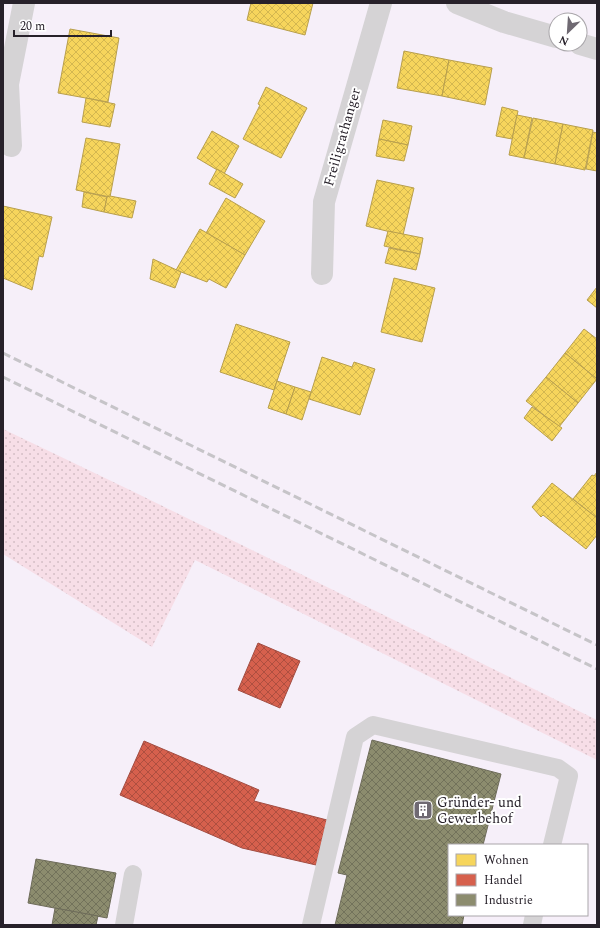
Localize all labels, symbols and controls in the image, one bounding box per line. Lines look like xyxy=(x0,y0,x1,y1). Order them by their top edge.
scale bar xyxy=(14,12,111,38)
north arrow xyxy=(548,12,588,52)
text: 20 m xyxy=(20,17,45,36)
text: N xyxy=(556,31,572,50)
street label: Freiligrathanger xyxy=(318,85,366,189)
place label: Gründer- und Gewerbehof xyxy=(437,792,522,829)
building icon: Gründer- und Gewerbehof xyxy=(412,799,434,821)
legend xyxy=(448,844,588,916)
text: Wohnen xyxy=(484,851,529,870)
text: Handel xyxy=(484,871,523,890)
text: Industrie xyxy=(484,891,533,910)

